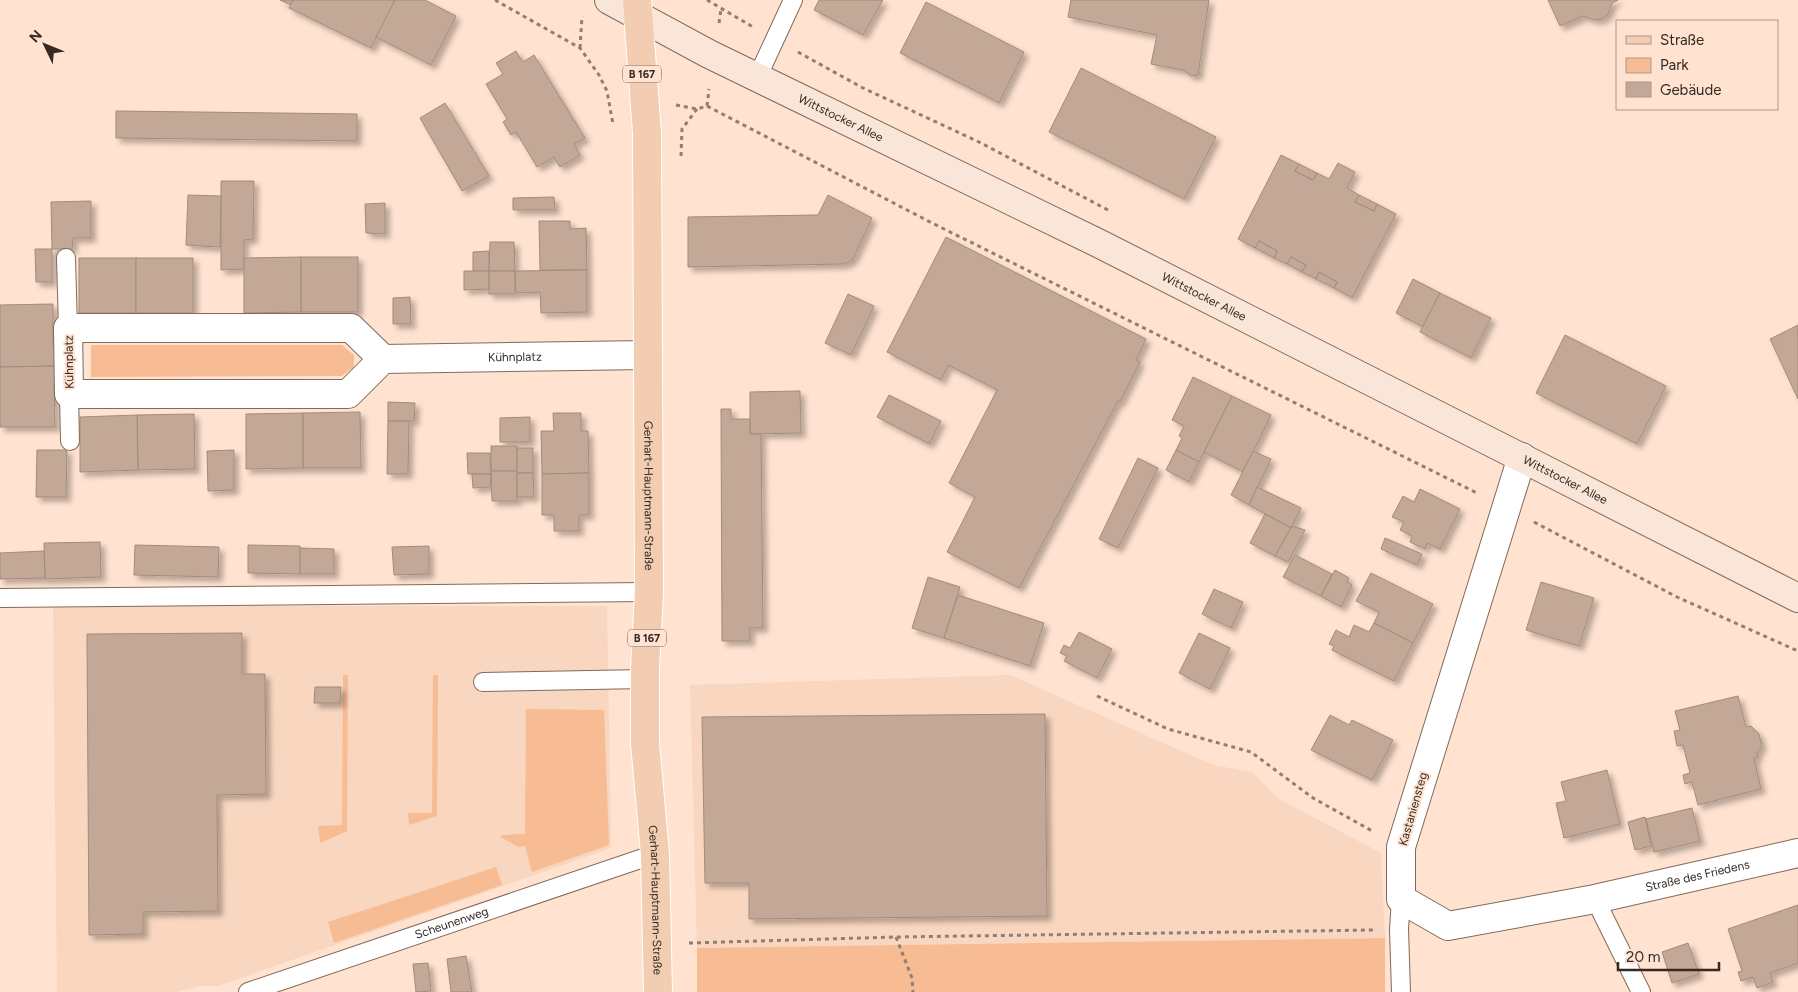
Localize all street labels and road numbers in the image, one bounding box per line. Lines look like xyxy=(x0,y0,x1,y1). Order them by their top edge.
road number: B 167 xyxy=(623,66,661,82)
street label: Wittstocker Allee xyxy=(796,91,886,145)
street label: Wittstocker Allee xyxy=(1159,270,1249,324)
street label: Kühnplatz xyxy=(62,335,76,389)
street label: Kühnplatz xyxy=(488,350,542,364)
street label: Gerhart-Hauptmann-Straße xyxy=(641,421,656,571)
street label: Wittstocker Allee xyxy=(1521,453,1610,507)
road number: B 167 xyxy=(628,630,666,646)
street label: Kastaniensteg xyxy=(1396,771,1430,847)
street label: Gerhart-Hauptmann-Straße xyxy=(645,825,665,976)
street label: Straße des Friedens xyxy=(1644,857,1751,894)
street label: Scheunenweg xyxy=(413,904,490,942)

